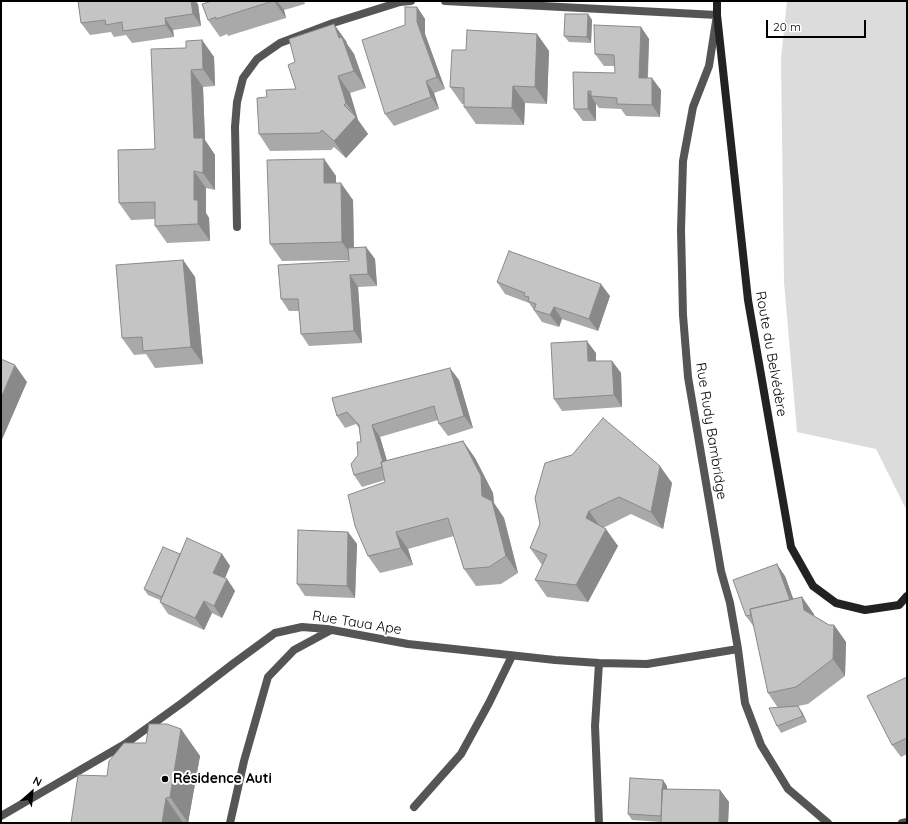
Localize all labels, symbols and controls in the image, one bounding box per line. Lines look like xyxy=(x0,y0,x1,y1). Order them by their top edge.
scale bar xyxy=(768,12,868,38)
text: 20 m xyxy=(773,19,801,34)
street label: Route du Belvédère xyxy=(752,290,790,418)
street label: Rue Rudy Bambridge xyxy=(692,361,730,501)
street label: Rue Taua Ape xyxy=(311,608,403,638)
place label: Résidence Auti xyxy=(173,771,272,787)
north arrow xyxy=(12,772,52,812)
text: N xyxy=(31,773,44,789)
marker: Résidence Auti xyxy=(160,774,170,784)

